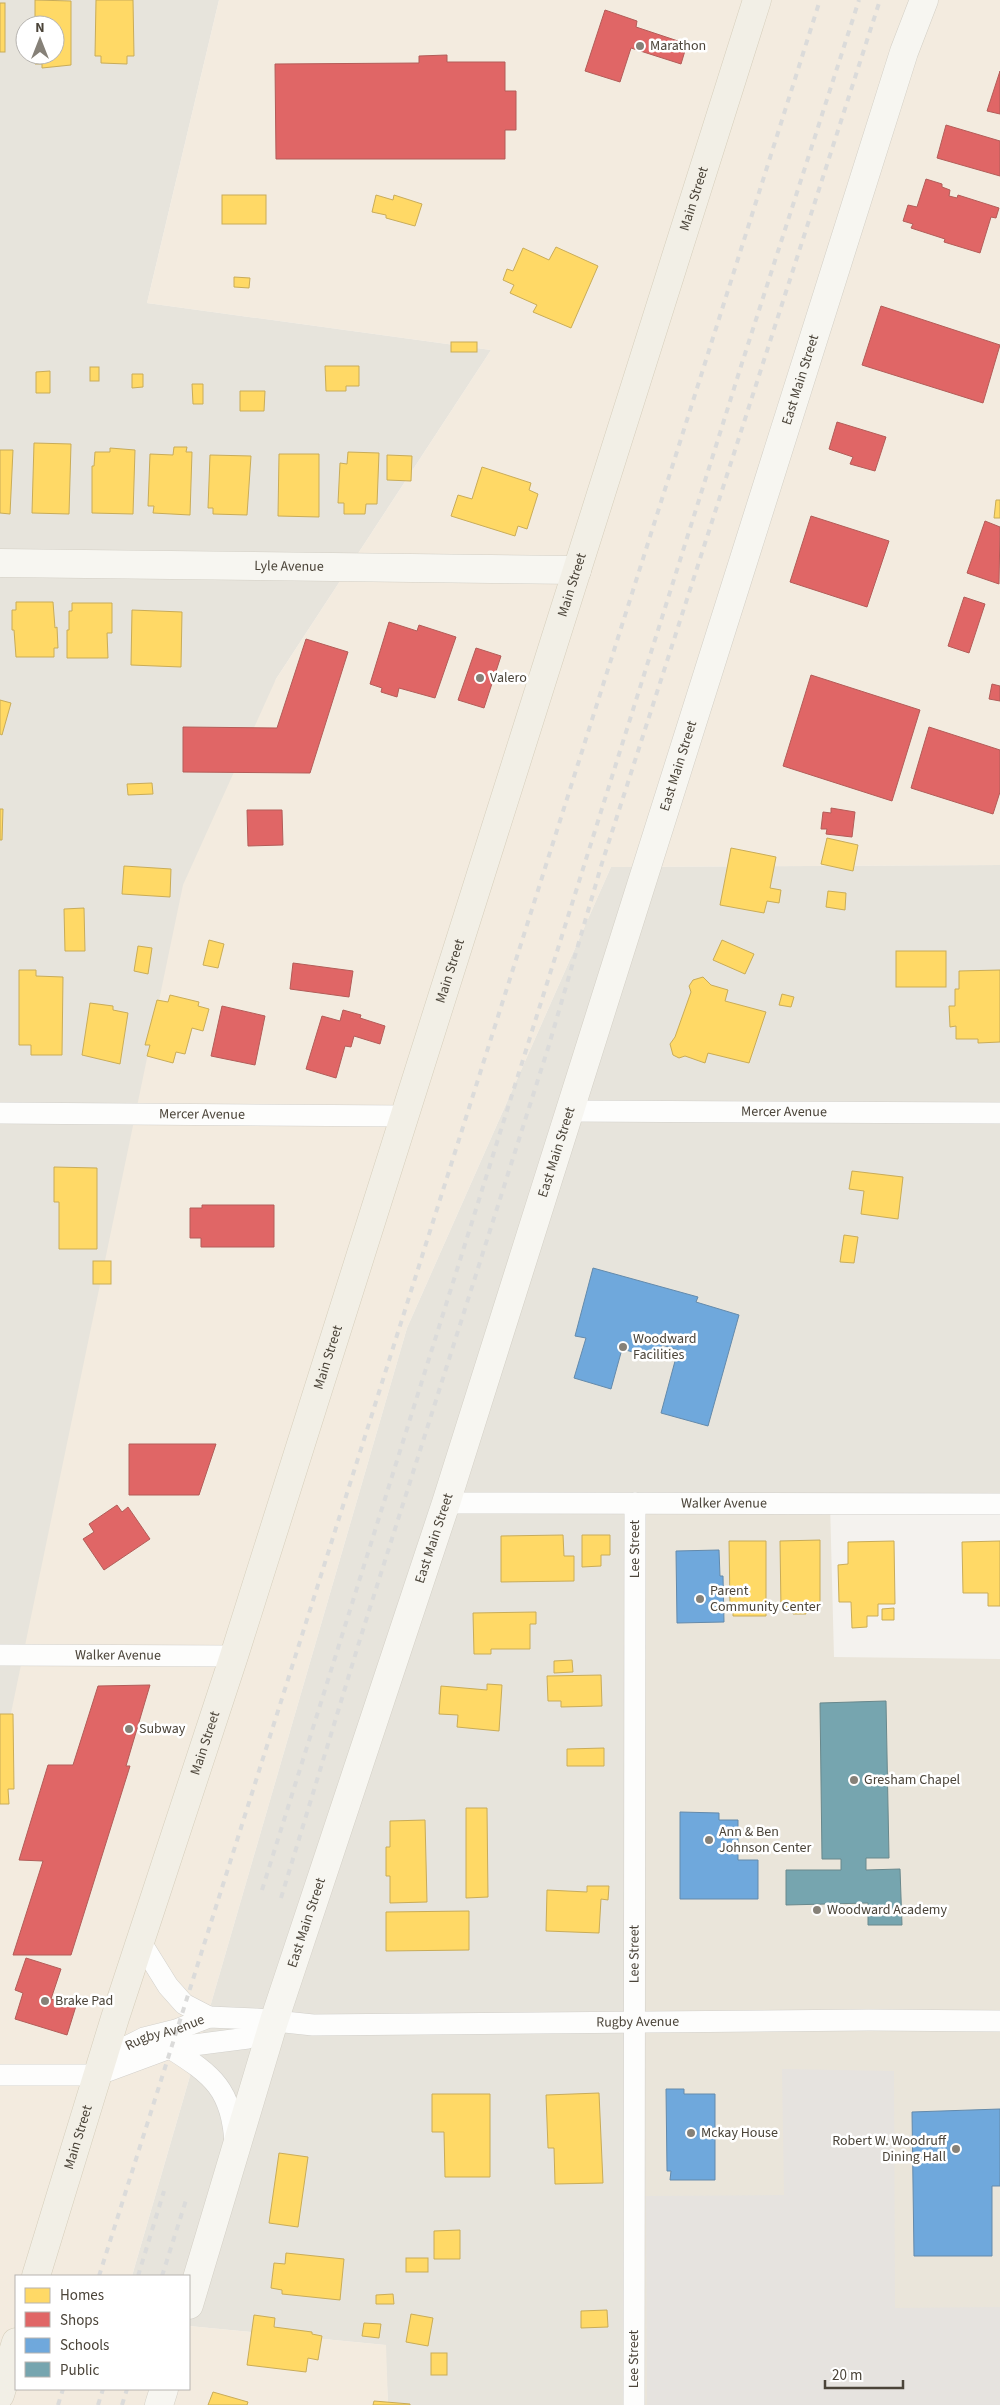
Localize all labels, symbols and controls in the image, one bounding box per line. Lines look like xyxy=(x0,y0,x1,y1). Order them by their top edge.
north arrow xyxy=(15,15,65,65)
text: N xyxy=(35,18,45,38)
place label: Marathon xyxy=(650,36,706,56)
marker: Marathon xyxy=(634,40,646,52)
street label: Main Street xyxy=(675,164,714,233)
street label: East Main Street xyxy=(777,332,824,428)
street label: Main Street xyxy=(553,550,592,620)
street label: Lyle Avenue xyxy=(254,556,324,577)
place label: Valero xyxy=(490,668,527,688)
marker: Valero xyxy=(474,672,486,684)
street label: East Main Street xyxy=(655,718,702,814)
street label: Main Street xyxy=(431,936,470,1006)
street label: Mercer Avenue xyxy=(741,1102,827,1122)
street label: Mercer Avenue xyxy=(159,1104,245,1125)
street label: East Main Street xyxy=(533,1104,580,1200)
street label: Main Street xyxy=(309,1323,348,1392)
place label: Woodward Facilities xyxy=(633,1329,696,1365)
marker: Woodward Facilities xyxy=(617,1341,629,1353)
street label: East Main Street xyxy=(410,1490,459,1586)
street label: Walker Avenue xyxy=(681,1493,767,1514)
street label: Lee Street xyxy=(625,1519,645,1578)
place label: Parent Community Center xyxy=(710,1581,821,1617)
marker: Parent Community Center xyxy=(694,1593,706,1605)
street label: Walker Avenue xyxy=(75,1645,161,1666)
street label: Main Street xyxy=(185,1708,225,1778)
place label: Subway xyxy=(139,1719,186,1739)
marker: Subway xyxy=(123,1723,135,1735)
place label: Gresham Chapel xyxy=(864,1770,961,1790)
marker: Gresham Chapel xyxy=(848,1774,860,1786)
place label: Ann & Ben Johnson Center xyxy=(719,1822,812,1858)
marker: Ann & Ben Johnson Center xyxy=(703,1834,715,1846)
street label: East Main Street xyxy=(282,1875,331,1970)
place label: Woodward Academy xyxy=(827,1900,947,1920)
marker: Woodward Academy xyxy=(811,1904,823,1916)
street label: Lee Street xyxy=(624,1924,645,1983)
place label: Brake Pad xyxy=(55,1991,113,2011)
marker: Brake Pad xyxy=(39,1995,51,2007)
street label: Rugby Avenue xyxy=(122,2010,208,2056)
street label: Rugby Avenue xyxy=(596,2012,679,2032)
street label: Main Street xyxy=(59,2102,98,2172)
place label: Mckay House xyxy=(701,2123,778,2143)
marker: Mckay House xyxy=(685,2127,697,2139)
place label: Robert W. Woodruff Dining Hall xyxy=(832,2131,947,2167)
marker: Robert W. Woodruff Dining Hall xyxy=(950,2143,962,2155)
legend xyxy=(15,2275,190,2390)
text: Homes xyxy=(60,2285,104,2306)
text: Shops xyxy=(60,2310,99,2331)
street label: Lee Street xyxy=(624,2329,644,2388)
text: Schools xyxy=(60,2335,109,2356)
scale bar xyxy=(825,2358,902,2390)
text: Public xyxy=(60,2360,99,2381)
text: 20 m xyxy=(832,2365,862,2386)

